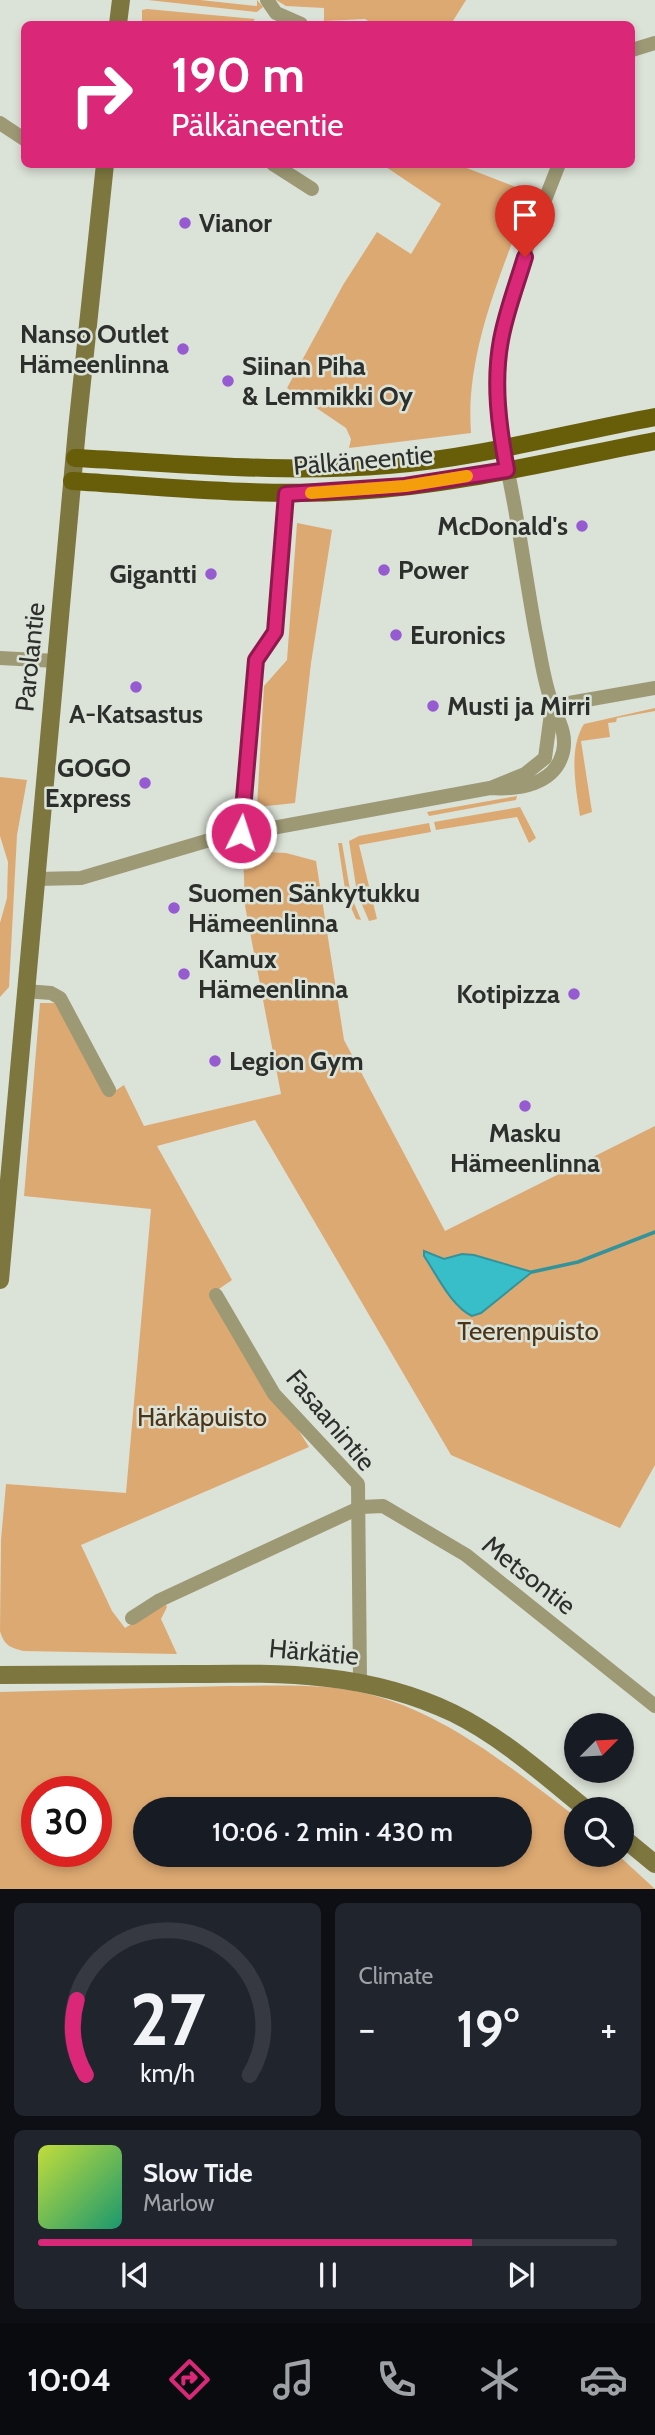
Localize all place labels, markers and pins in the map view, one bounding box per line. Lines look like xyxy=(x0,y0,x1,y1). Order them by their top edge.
pin xyxy=(495,185,555,257)
place label: Vianor xyxy=(199,207,272,239)
marker: Vianor xyxy=(177,215,193,231)
place label: Nanso Outlet Hämeenlinna xyxy=(19,318,169,380)
marker: Nanso Outlet Hämeenlinna xyxy=(175,341,191,357)
place label: Siinan Piha & Lemmikki Oy xyxy=(242,350,413,412)
marker: Siinan Piha & Lemmikki Oy xyxy=(220,373,236,389)
place label: McDonald's xyxy=(437,510,568,542)
marker: McDonald's xyxy=(574,518,590,534)
place label: Power xyxy=(398,554,469,586)
place label: Gigantti xyxy=(109,558,197,590)
marker: Power xyxy=(376,562,392,578)
marker: Gigantti xyxy=(203,566,219,582)
place label: Euronics xyxy=(410,619,505,651)
marker: Euronics xyxy=(388,627,404,643)
marker: A-Katsastus xyxy=(128,679,144,695)
place label: Musti ja Mirri xyxy=(447,690,591,722)
place label: A-Katsastus xyxy=(69,698,203,730)
marker: Musti ja Mirri xyxy=(425,698,441,714)
place label: GOGO Express xyxy=(45,752,131,814)
marker: GOGO Express xyxy=(137,775,153,791)
place label: Suomen Sänkytukku Hämeenlinna xyxy=(188,877,420,939)
marker: Suomen Sänkytukku Hämeenlinna xyxy=(166,900,182,916)
place label: Kamux Hämeenlinna xyxy=(198,943,348,1005)
marker: Kamux Hämeenlinna xyxy=(176,966,192,982)
place label: Kotipizza xyxy=(456,978,560,1010)
marker: Kotipizza xyxy=(566,986,582,1002)
place label: Legion Gym xyxy=(229,1045,364,1077)
marker: Legion Gym xyxy=(207,1053,223,1069)
marker: Masku Hämeenlinna xyxy=(517,1098,533,1114)
place label: Masku Hämeenlinna xyxy=(450,1117,600,1179)

